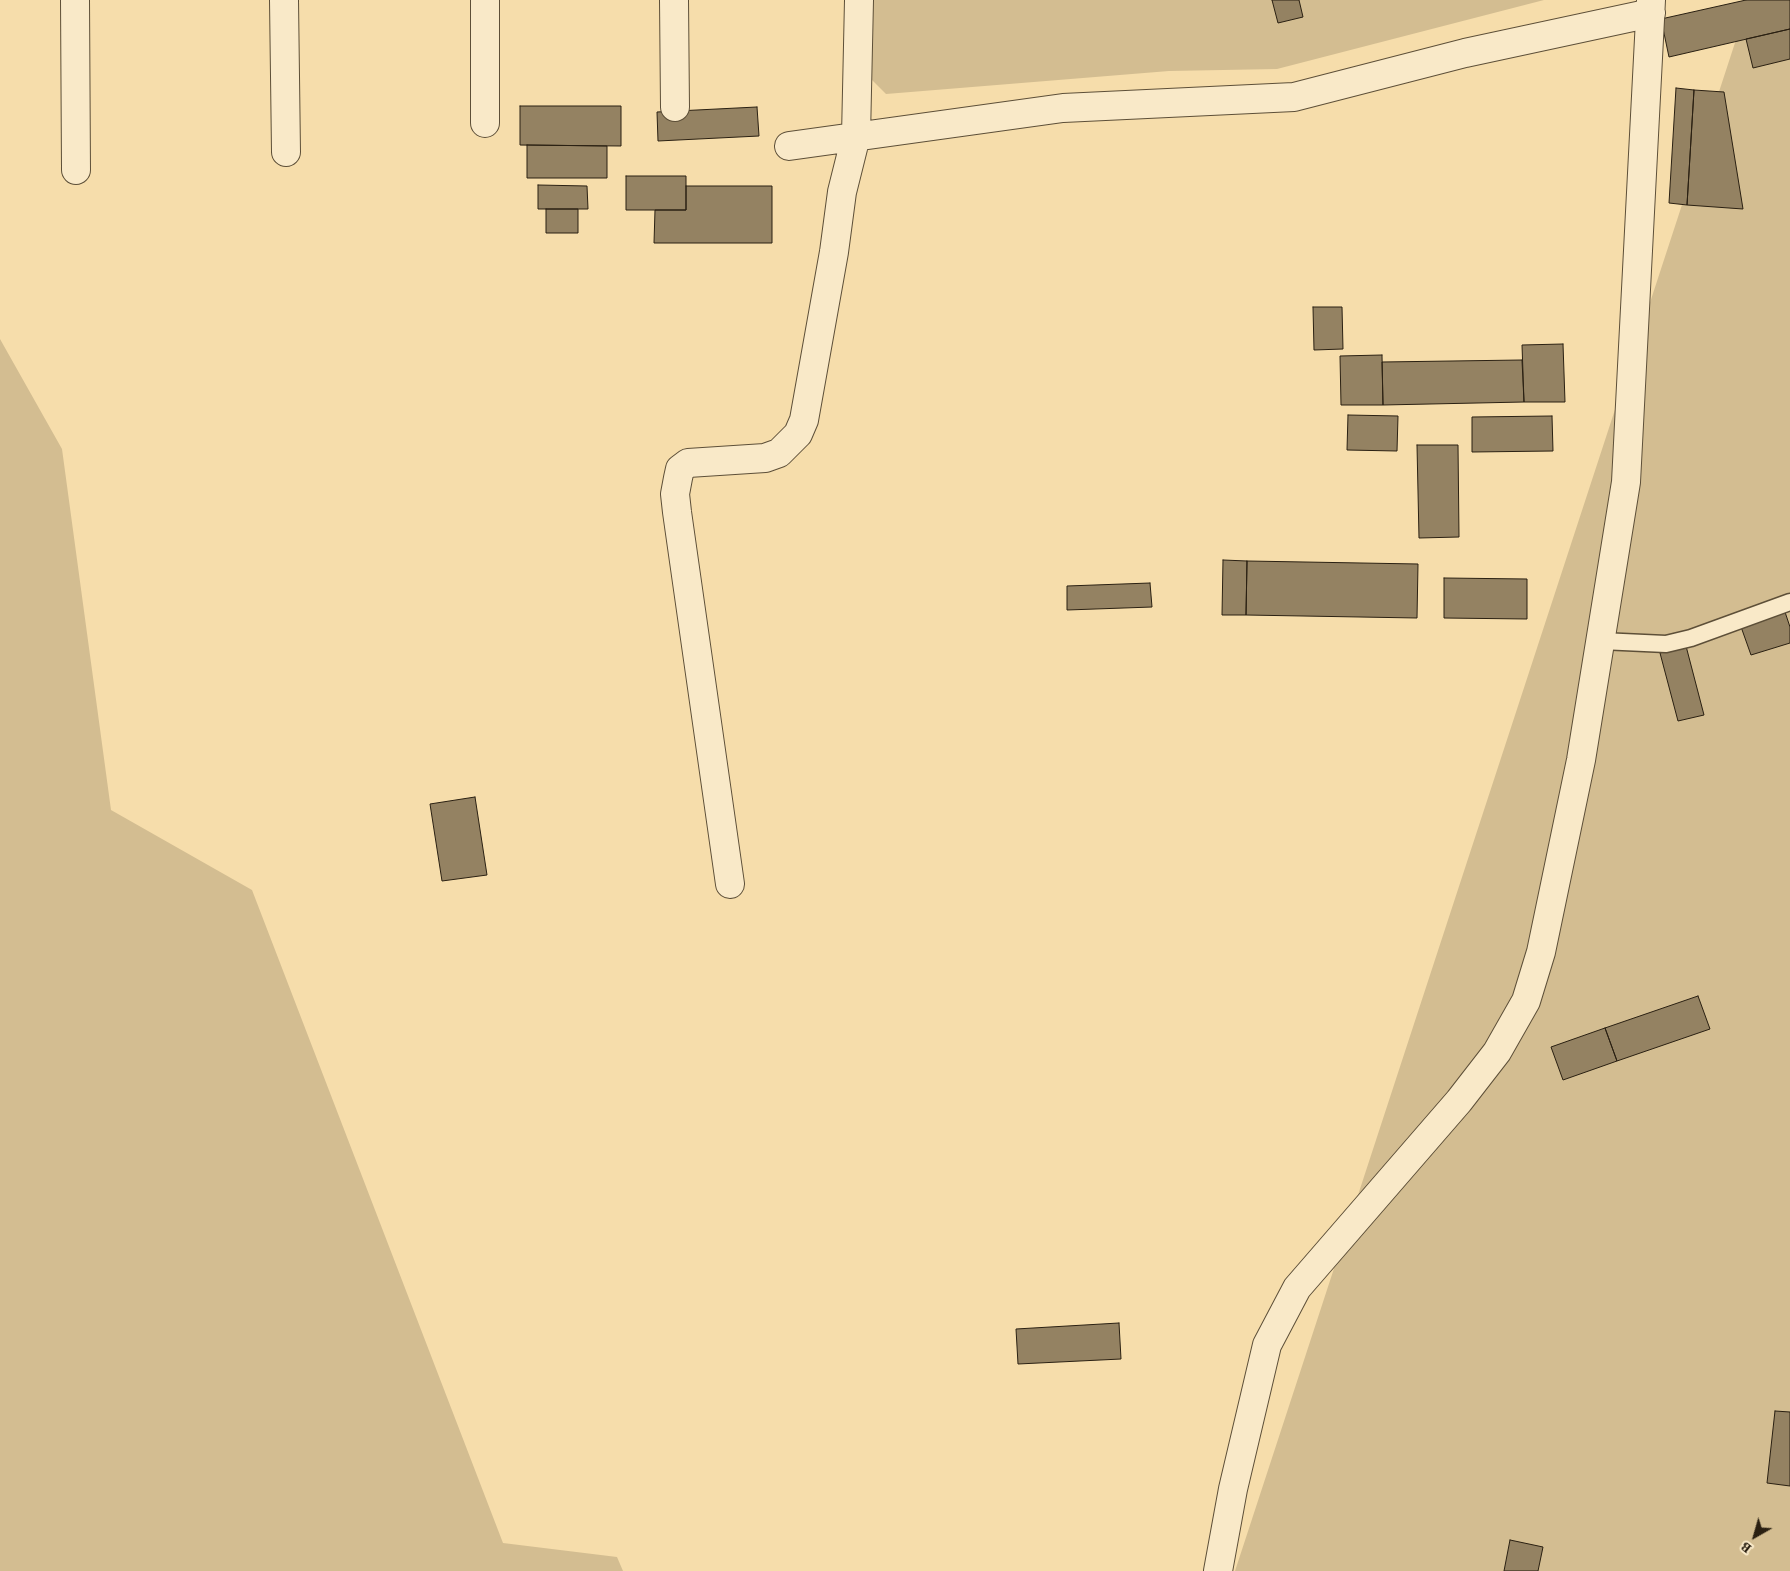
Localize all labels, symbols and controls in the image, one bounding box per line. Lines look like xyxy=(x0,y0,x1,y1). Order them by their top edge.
north arrow xyxy=(1730,1511,1780,1561)
text: B xyxy=(1737,1538,1755,1558)

